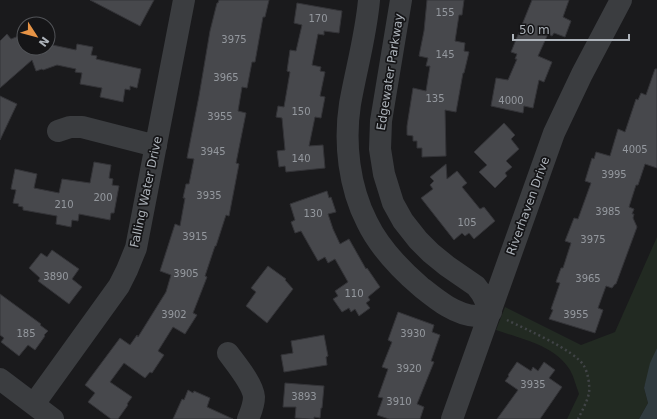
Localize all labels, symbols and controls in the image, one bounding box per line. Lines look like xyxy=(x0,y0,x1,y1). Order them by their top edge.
house number: 155 xyxy=(435,7,455,18)
street label: Edgewater Parkway xyxy=(374,12,406,132)
house number: 170 xyxy=(308,13,328,24)
north arrow xyxy=(16,16,56,56)
scale bar xyxy=(513,16,629,42)
text: 50 m xyxy=(519,23,550,37)
text: N xyxy=(36,34,52,49)
house number: 3975 xyxy=(221,34,247,45)
house number: 145 xyxy=(435,49,455,60)
house number: 3965 xyxy=(213,72,239,83)
house number: 135 xyxy=(425,93,445,104)
house number: 4000 xyxy=(498,95,524,106)
house number: 150 xyxy=(291,106,311,117)
house number: 3955 xyxy=(207,111,233,122)
street label: Falling Water Drive xyxy=(127,135,165,249)
house number: 4005 xyxy=(622,144,648,155)
house number: 3945 xyxy=(200,146,226,157)
house number: 140 xyxy=(291,153,311,164)
street label: Riverhaven Drive xyxy=(504,155,552,257)
house number: 3995 xyxy=(601,169,627,180)
house number: 3935 xyxy=(196,190,222,201)
house number: 200 xyxy=(93,192,113,203)
house number: 210 xyxy=(54,199,74,210)
house number: 3985 xyxy=(595,206,621,217)
house number: 130 xyxy=(303,208,323,219)
house number: 105 xyxy=(457,217,477,228)
house number: 3915 xyxy=(182,231,208,242)
house number: 3975 xyxy=(580,234,606,245)
house number: 3905 xyxy=(173,268,199,279)
house number: 3890 xyxy=(43,271,69,282)
house number: 3965 xyxy=(575,273,601,284)
house number: 110 xyxy=(344,288,364,299)
house number: 3902 xyxy=(161,309,187,320)
house number: 3955 xyxy=(563,309,589,320)
house number: 185 xyxy=(16,328,36,339)
house number: 3930 xyxy=(400,328,426,339)
house number: 3920 xyxy=(396,363,422,374)
house number: 3935 xyxy=(520,379,546,390)
house number: 3893 xyxy=(291,391,317,402)
house number: 3910 xyxy=(386,396,412,407)

